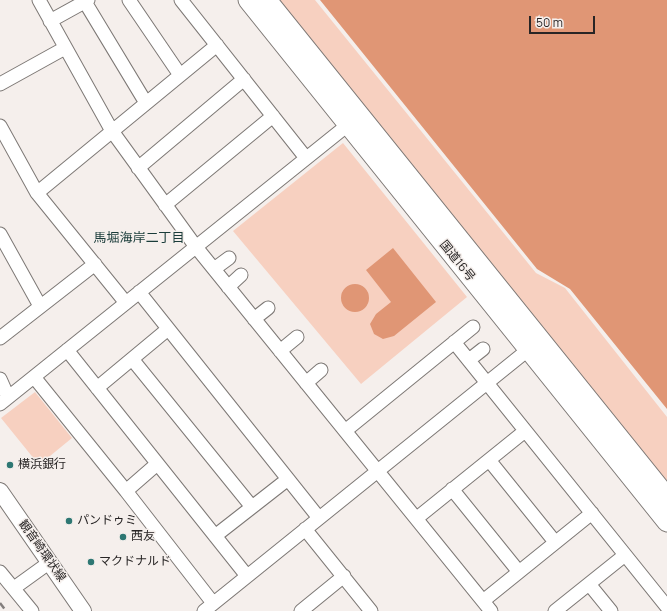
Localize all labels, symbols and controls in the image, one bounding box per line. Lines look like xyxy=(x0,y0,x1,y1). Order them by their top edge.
scale bar xyxy=(531,8,597,34)
text: 50 m xyxy=(536,14,563,31)
district label: 馬堀海岸二丁目 xyxy=(94,230,184,246)
street label: 国道16号 xyxy=(436,238,478,284)
place label: 横浜銀行 xyxy=(18,458,66,472)
marker: 横浜銀行 xyxy=(5,460,15,470)
place label: パンドゥミ xyxy=(77,514,137,528)
marker: パンドゥミ xyxy=(64,516,74,526)
street label: 観音崎環状線 xyxy=(15,517,69,585)
place label: 西友 xyxy=(131,530,155,544)
marker: 西友 xyxy=(118,532,128,542)
place label: マクドナルド xyxy=(99,555,171,569)
marker: マクドナルド xyxy=(86,557,96,567)

